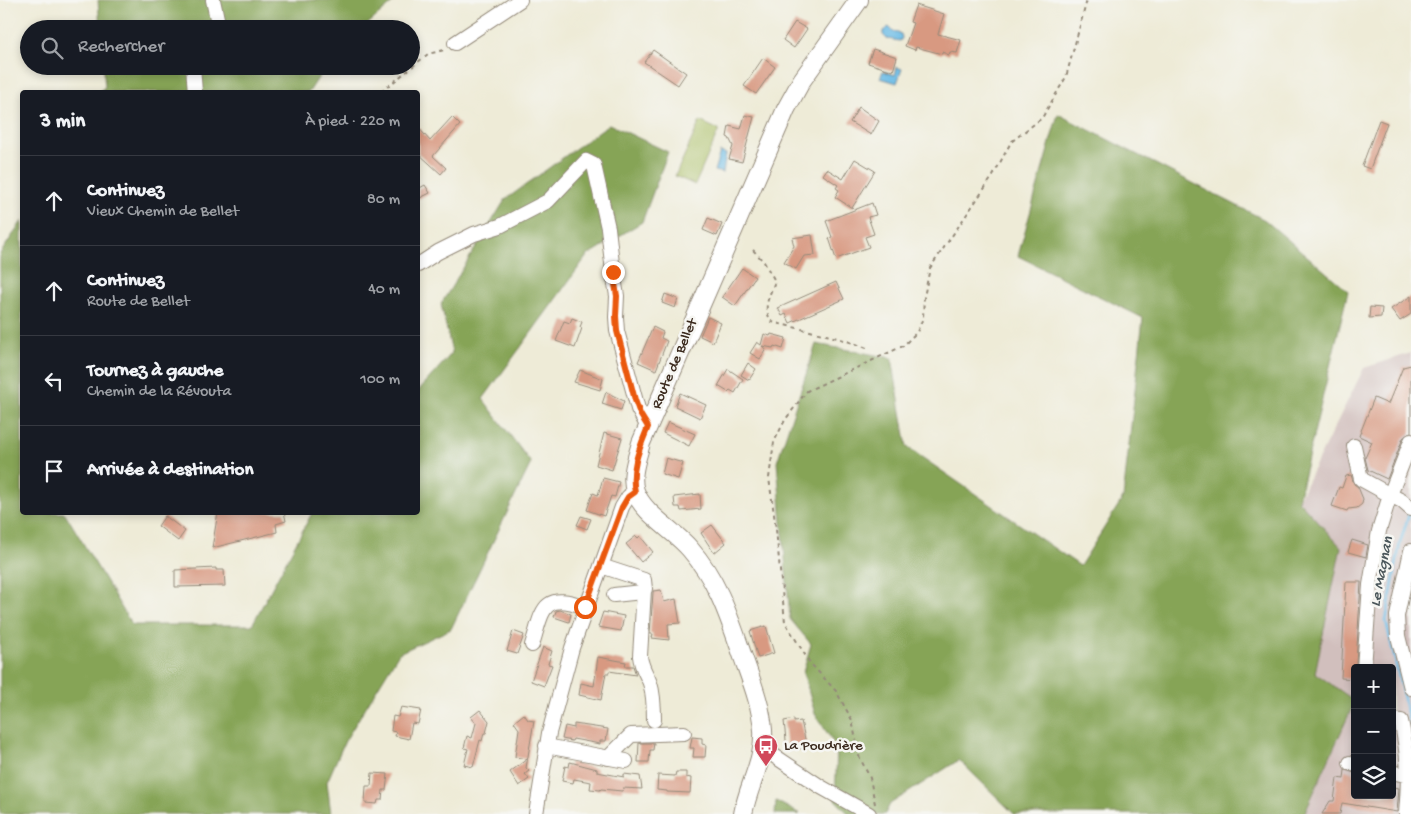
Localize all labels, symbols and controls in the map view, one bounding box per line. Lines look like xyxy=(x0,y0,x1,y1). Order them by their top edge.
search box xyxy=(20,20,420,75)
icon: search xyxy=(38,34,66,62)
text: Rechercher xyxy=(78,36,164,59)
text: 3 min xyxy=(40,110,85,135)
text: À pied · 220 m xyxy=(305,113,400,132)
text: Continuez xyxy=(87,180,164,203)
icon: ahead xyxy=(40,187,68,215)
text: 80 m xyxy=(367,191,400,210)
text: Vieux Chemin de Bellet xyxy=(87,203,239,222)
route end xyxy=(602,261,625,284)
text: Continuez xyxy=(87,270,164,293)
icon: ahead xyxy=(40,277,68,305)
text: 40 m xyxy=(368,281,400,300)
text: Route de Bellet xyxy=(87,293,189,312)
street label: Route de Bellet xyxy=(648,315,703,412)
text: Tournez à gauche xyxy=(87,360,223,383)
icon: left xyxy=(40,367,68,395)
text: 100 m xyxy=(360,371,400,390)
text: Chemin de la Révouta xyxy=(87,383,231,402)
icon: arrive xyxy=(40,457,68,485)
text: Arrivée à destination xyxy=(87,459,253,482)
water label: Le Magnan xyxy=(1367,535,1399,609)
route start xyxy=(574,596,597,619)
map controls xyxy=(1351,664,1396,799)
button: + xyxy=(1351,664,1396,709)
button: − xyxy=(1351,709,1396,754)
bus stop icon: La Poudrière xyxy=(753,733,779,767)
place label: La Poudrière xyxy=(784,737,863,755)
button: layers xyxy=(1351,754,1396,799)

